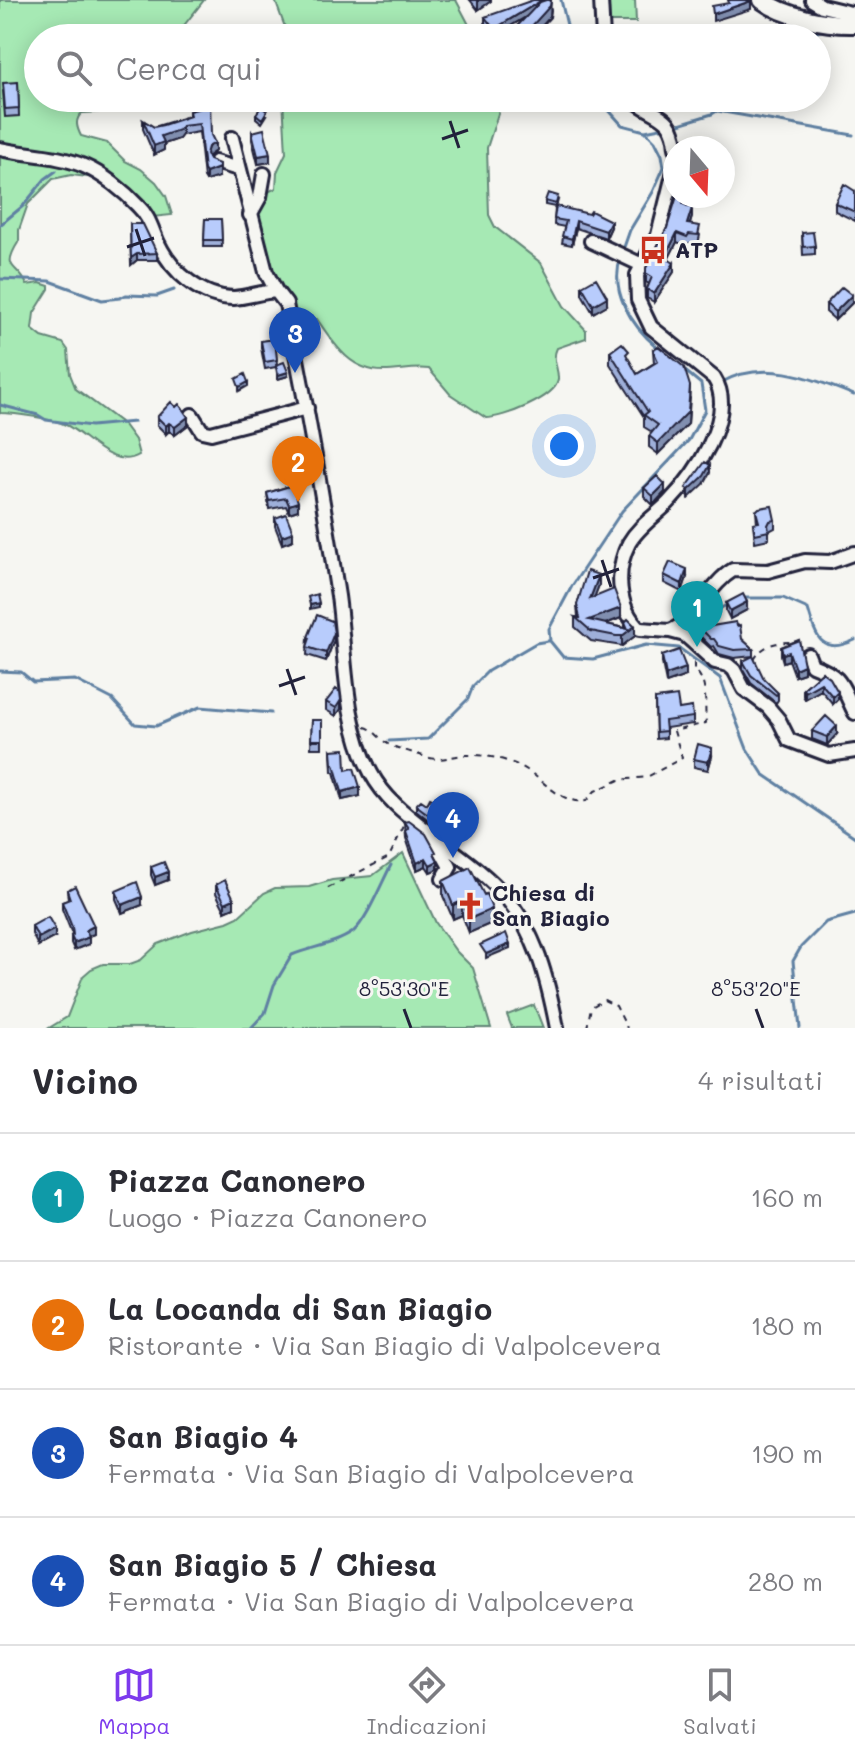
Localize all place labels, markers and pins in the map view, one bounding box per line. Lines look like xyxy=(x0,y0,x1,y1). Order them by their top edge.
bus stop icon: ATP xyxy=(638,235,668,265)
place label: ATP xyxy=(675,235,718,264)
pin: 3 xyxy=(269,307,321,373)
pin: 2 xyxy=(272,436,324,502)
pin: 1 xyxy=(671,581,723,647)
pin: 4 xyxy=(427,792,479,858)
place label: Chiesa di San Biagio xyxy=(492,878,610,932)
church icon: Chiesa di San Biagio xyxy=(455,891,485,921)

